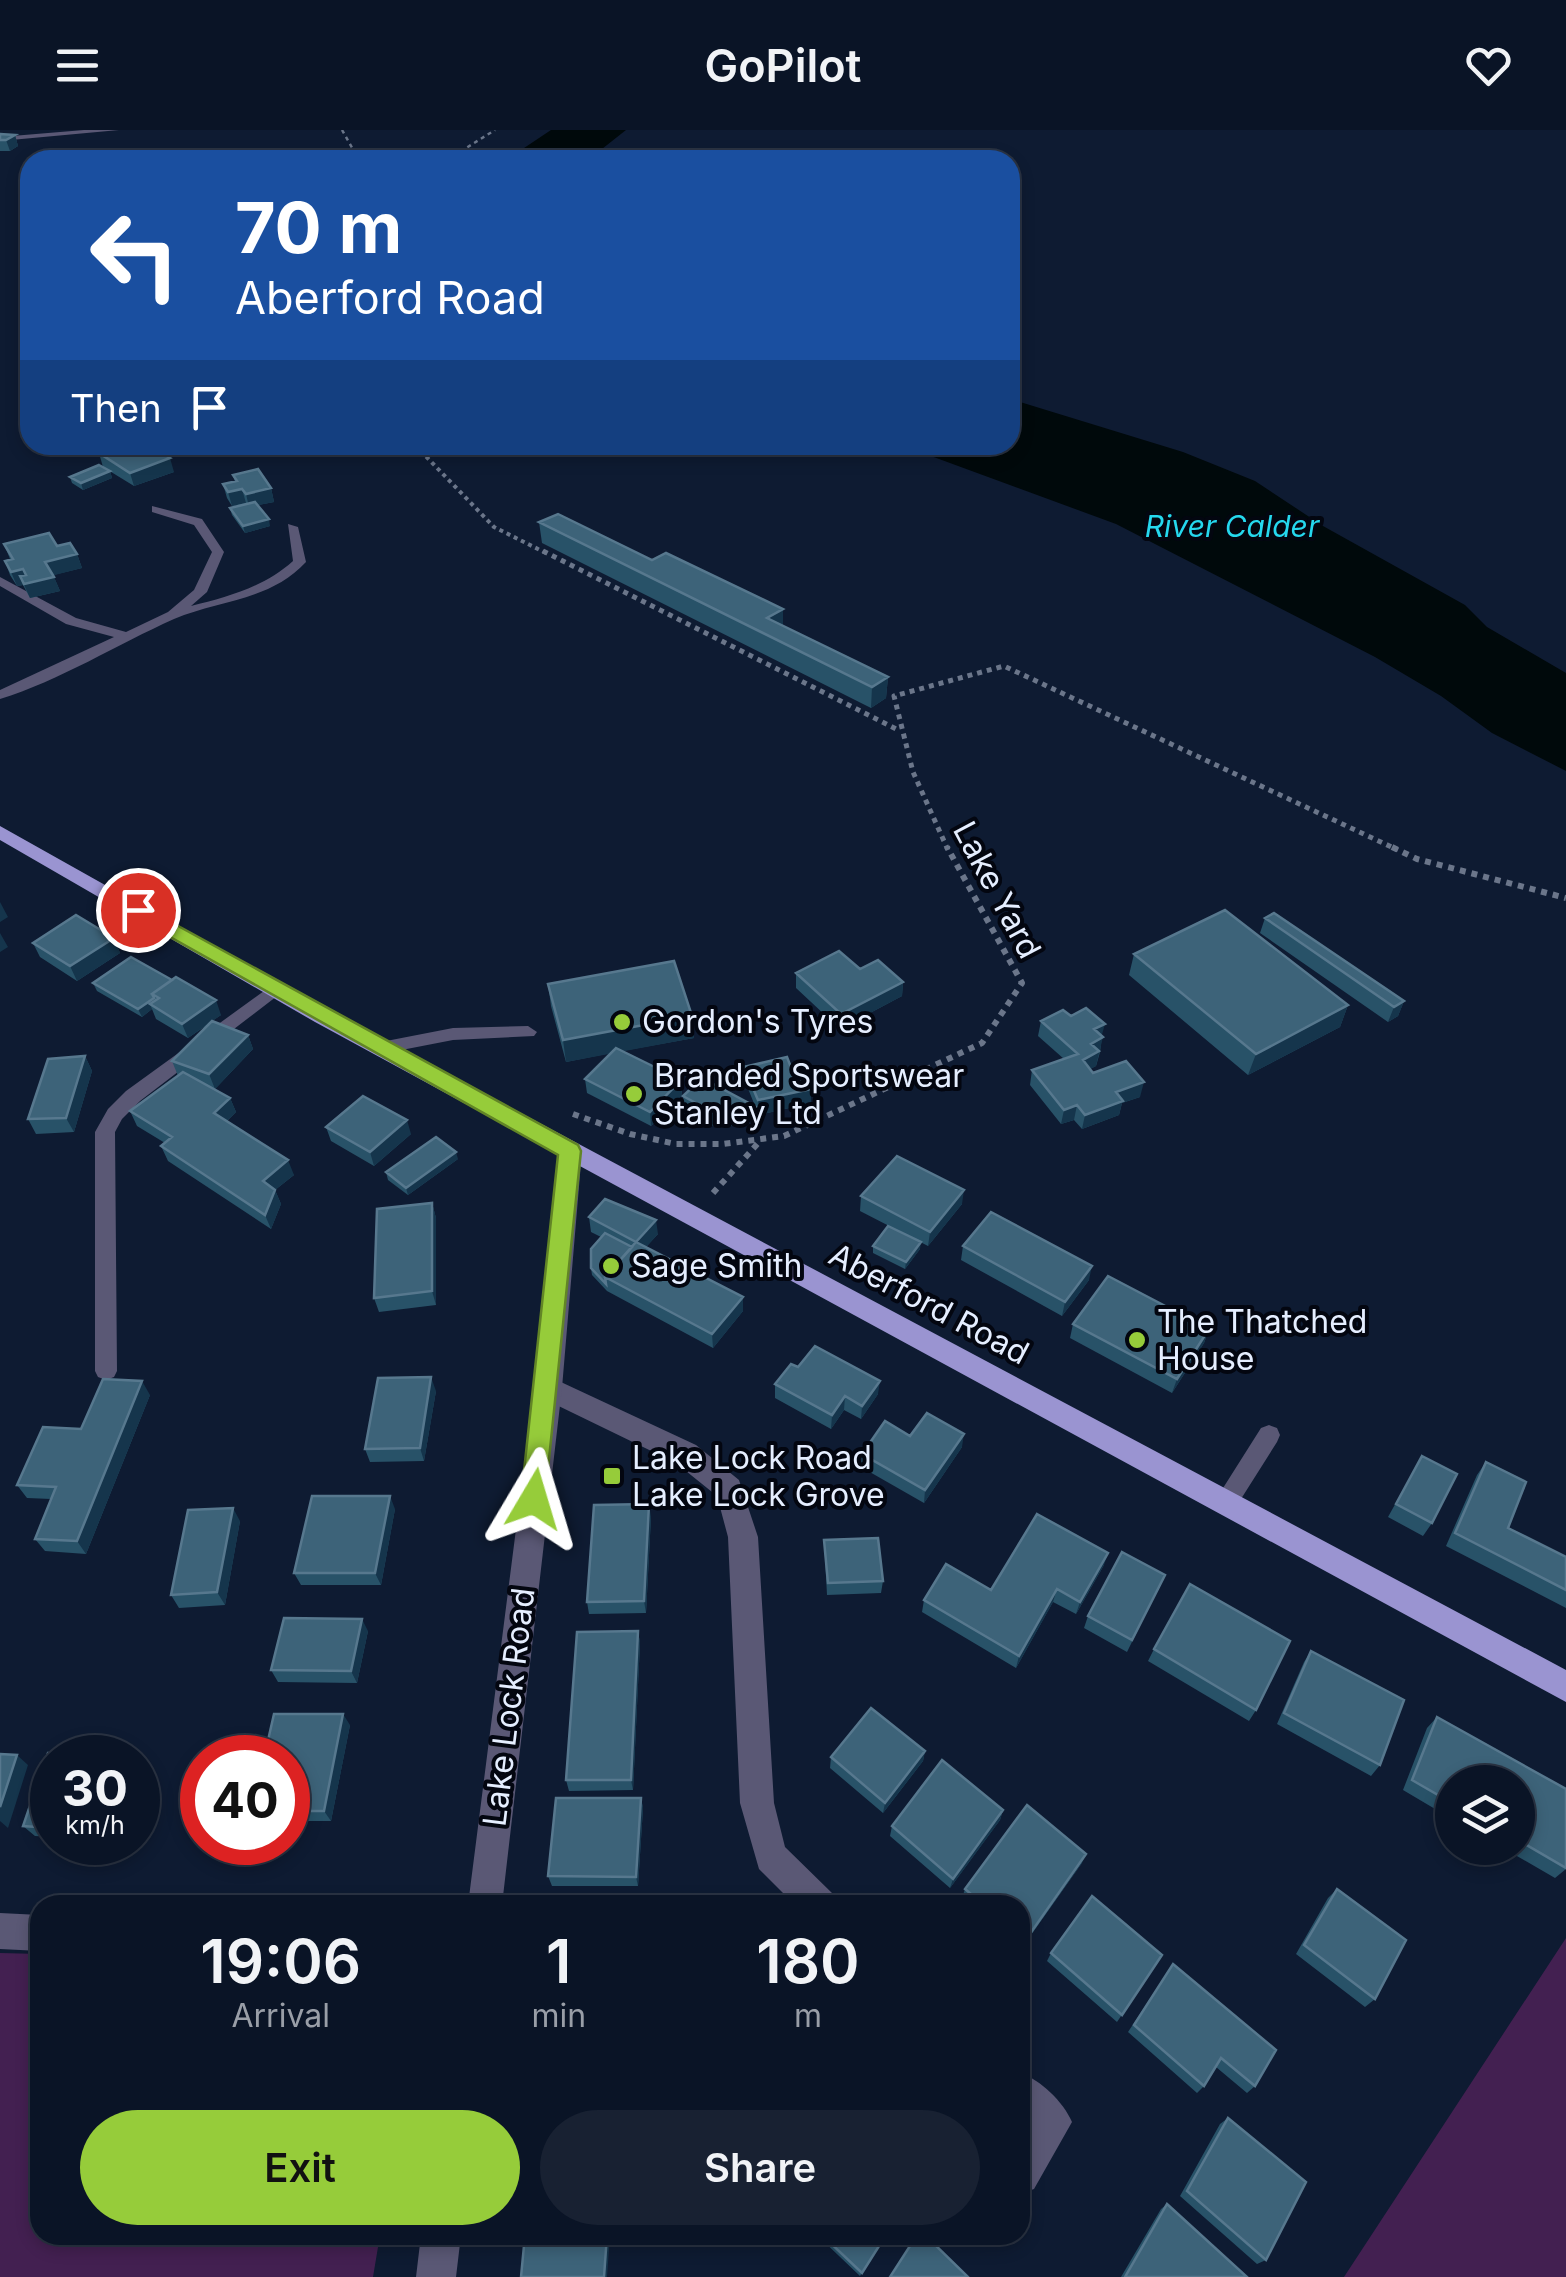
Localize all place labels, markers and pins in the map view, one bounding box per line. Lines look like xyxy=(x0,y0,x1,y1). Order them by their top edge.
pin xyxy=(96,868,181,953)
place label: Gordon's Tyres xyxy=(642,1002,873,1041)
marker: Gordon's Tyres xyxy=(611,1011,633,1033)
place label: Branded Sportswear Stanley Ltd xyxy=(654,1056,964,1132)
marker: Branded Sportswear Stanley Ltd xyxy=(623,1083,645,1105)
place label: Sage Smith xyxy=(631,1246,802,1285)
marker: Sage Smith xyxy=(600,1255,622,1277)
place label: The Thatched House xyxy=(1157,1302,1367,1378)
marker: The Thatched House xyxy=(1126,1329,1148,1351)
place label: Lake Lock Road Lake Lock Grove xyxy=(632,1438,885,1514)
marker: Lake Lock Road Lake Lock Grove xyxy=(601,1465,623,1487)

